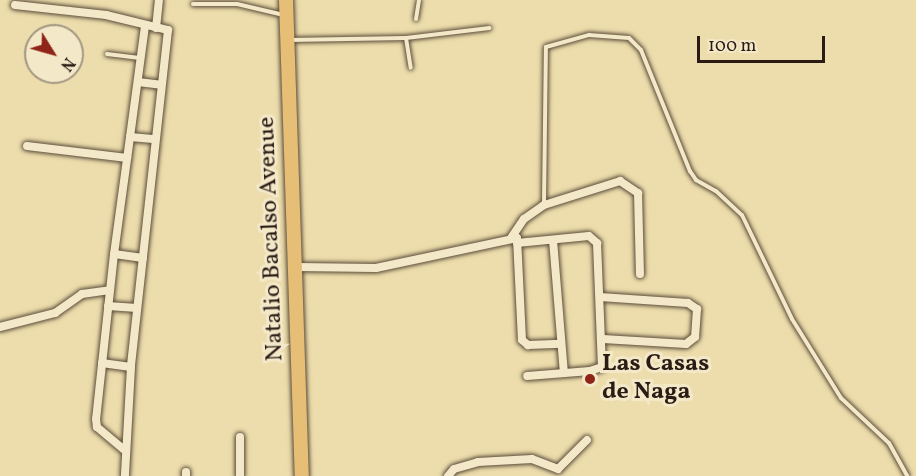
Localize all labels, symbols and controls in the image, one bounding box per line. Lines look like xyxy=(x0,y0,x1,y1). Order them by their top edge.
north arrow xyxy=(24,24,84,84)
scale bar xyxy=(700,24,828,62)
text: 100 m xyxy=(708,34,757,59)
text: N xyxy=(54,52,79,75)
street label: Natalio Bacalso Avenue xyxy=(253,116,291,362)
place label: Las Casas de Naga xyxy=(602,351,709,407)
marker: Las Casas de Naga xyxy=(583,372,597,386)

